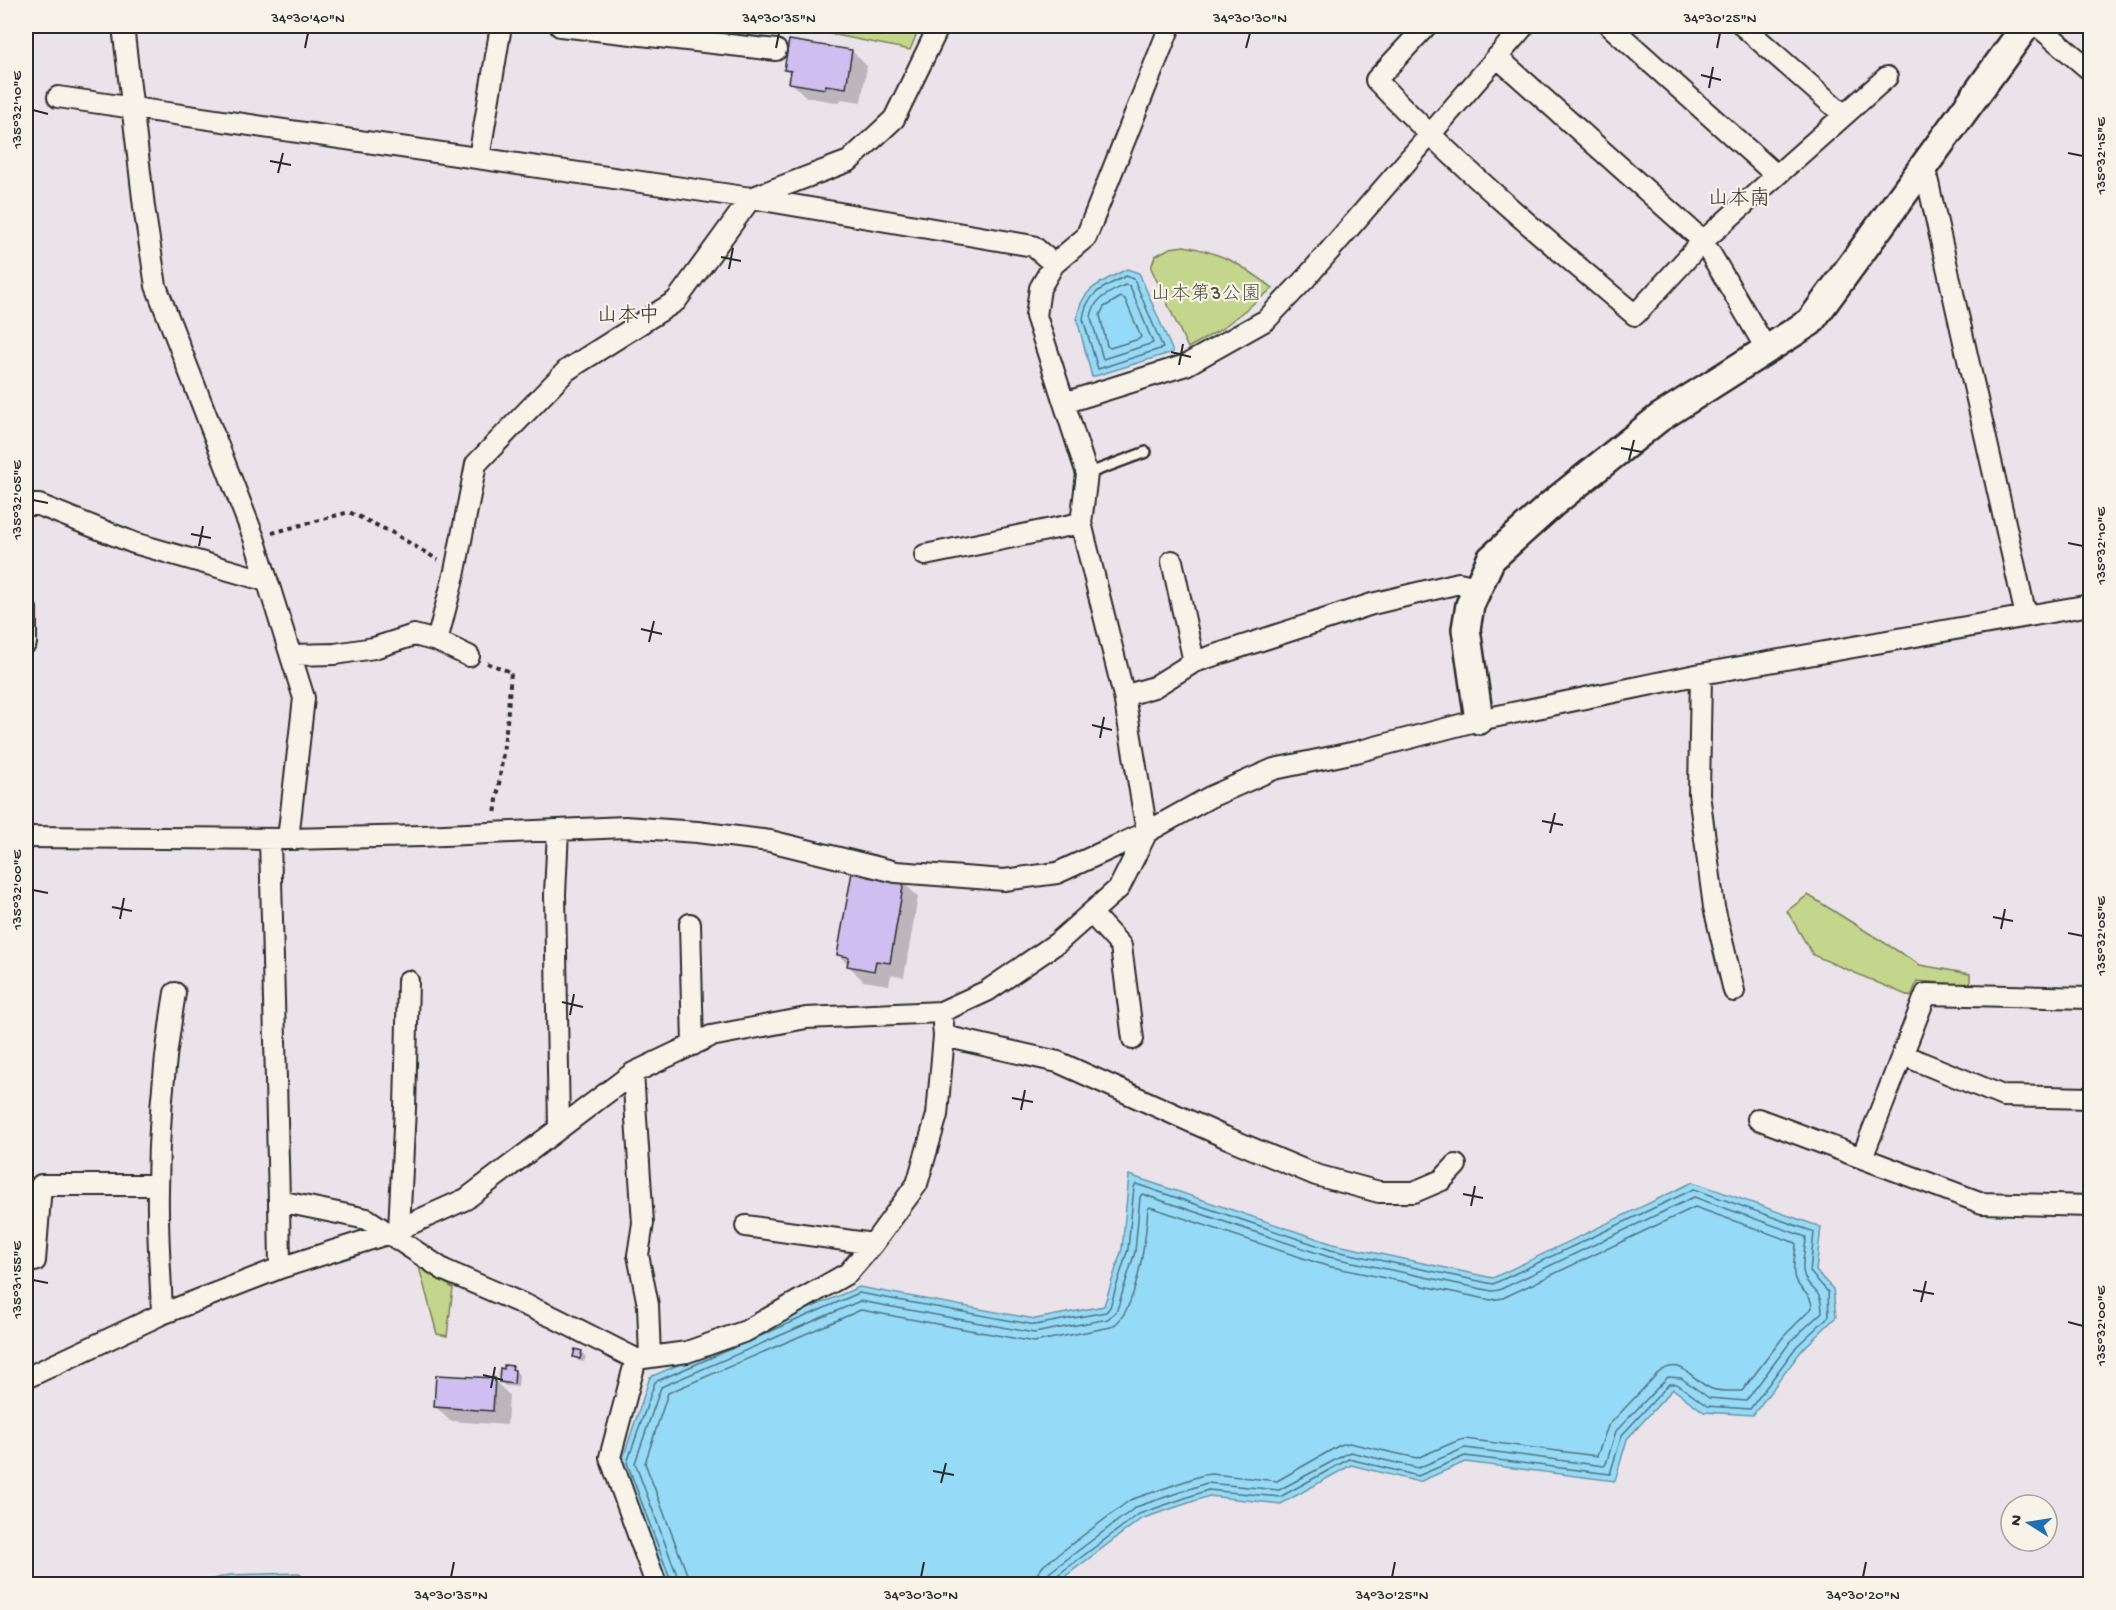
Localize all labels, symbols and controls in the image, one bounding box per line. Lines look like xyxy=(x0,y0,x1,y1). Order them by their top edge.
text: 34°30'40"N xyxy=(270,10,345,28)
text: 34°30'35"N xyxy=(741,10,816,28)
text: 34°30'30"N xyxy=(1212,10,1287,28)
text: 34°30'25"N xyxy=(1682,10,1757,28)
text: 135°32'10"E xyxy=(9,71,27,150)
text: 135°32'15"E xyxy=(2093,117,2111,195)
district label: 山本南 xyxy=(1708,186,1771,213)
park label: 山本第3公園 xyxy=(1151,283,1261,307)
district label: 山本中 xyxy=(597,303,660,330)
text: 135°32'05"E xyxy=(9,460,27,541)
text: 135°32'10"E xyxy=(2093,507,2111,586)
text: 135°32'00"E xyxy=(9,849,27,931)
text: 135°32'05"E xyxy=(2093,896,2111,977)
text: 135°31'55"E xyxy=(9,1241,27,1320)
text: 135°32'00"E xyxy=(2093,1285,2111,1367)
north arrow xyxy=(1999,1493,2059,1553)
text: N xyxy=(2007,1513,2028,1528)
text: 34°30'35"N xyxy=(413,1587,488,1605)
text: 34°30'30"N xyxy=(883,1587,958,1605)
text: 34°30'25"N xyxy=(1354,1587,1429,1605)
text: 34°30'20"N xyxy=(1825,1587,1900,1605)

